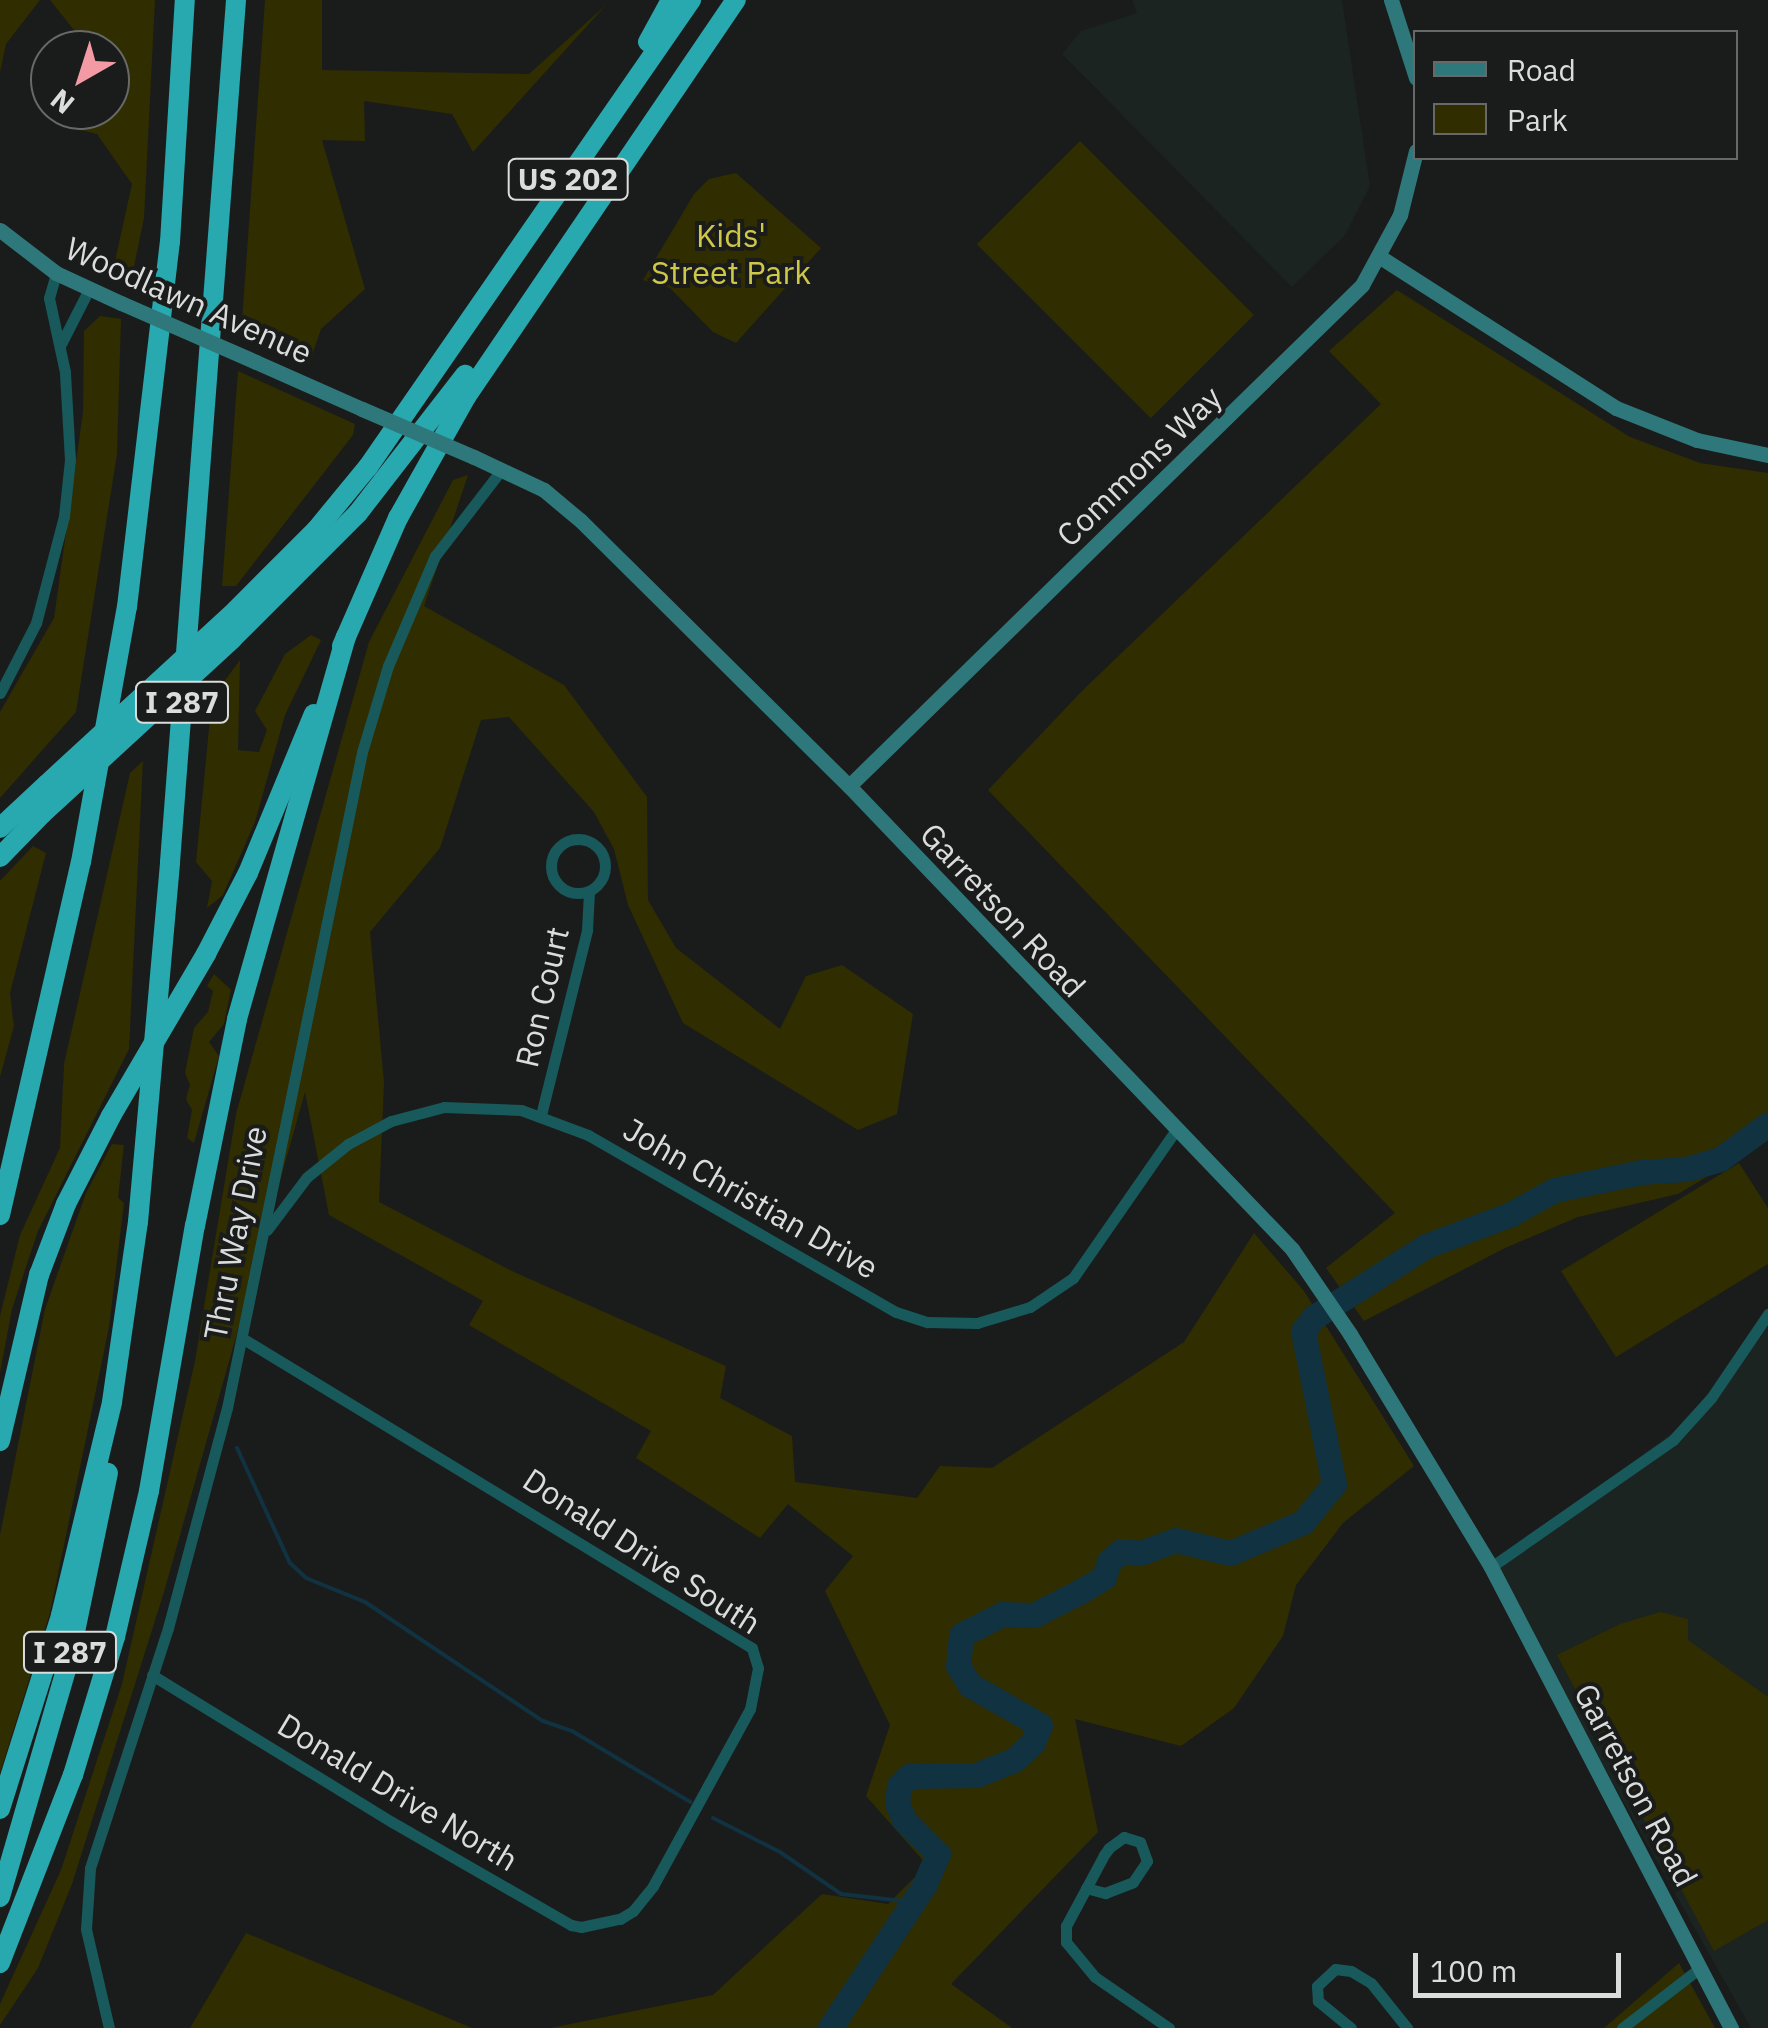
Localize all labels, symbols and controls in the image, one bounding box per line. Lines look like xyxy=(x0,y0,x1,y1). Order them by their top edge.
north arrow xyxy=(30,30,130,130)
legend xyxy=(1413,30,1738,160)
text: Road xyxy=(1507,50,1576,89)
text: N xyxy=(43,81,82,123)
text: Park xyxy=(1507,100,1568,139)
road number: US 202 xyxy=(506,154,630,204)
park label: Kids' Street Park xyxy=(651,217,811,292)
street label: Woodlawn Avenue xyxy=(60,229,318,371)
street label: Commons Way xyxy=(1049,378,1229,554)
road number: I 287 xyxy=(134,677,230,727)
street label: Garretson Road xyxy=(912,815,1094,1005)
street label: Ron Court xyxy=(507,923,577,1071)
street label: John Christian Drive xyxy=(617,1109,885,1287)
street label: Thru Way Drive xyxy=(195,1123,275,1343)
street label: Donald Drive South xyxy=(516,1460,768,1642)
road number: I 287 xyxy=(22,1627,118,1677)
street label: Garretson Road xyxy=(1566,1677,1706,1893)
street label: Donald Drive North xyxy=(271,1705,525,1879)
scale bar xyxy=(1418,1933,1626,1995)
text: 100 m xyxy=(1430,1951,1517,1990)

